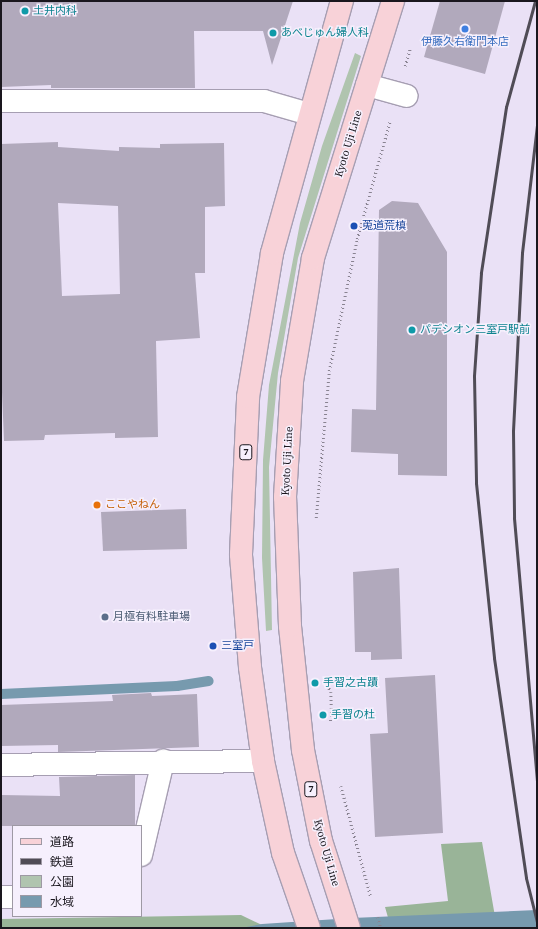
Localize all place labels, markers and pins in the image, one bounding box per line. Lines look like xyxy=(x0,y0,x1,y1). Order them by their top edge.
place label: 土井内科 xyxy=(33,4,77,18)
marker: 土井内科 xyxy=(20,6,30,16)
marker: 伊藤久右衛門本店 xyxy=(460,24,470,34)
place label: あべじゅん婦人科 xyxy=(281,26,369,40)
marker: あべじゅん婦人科 xyxy=(268,28,278,38)
place label: 伊藤久右衛門本店 xyxy=(421,35,509,49)
place label: 莵道荒槙 xyxy=(362,219,406,233)
marker: 莵道荒槙 xyxy=(349,221,359,231)
place label: パデシオン三室戸駅前 xyxy=(420,323,530,337)
marker: パデシオン三室戸駅前 xyxy=(407,325,417,335)
place label: ここやねん xyxy=(105,498,160,512)
marker: ここやねん xyxy=(92,500,102,510)
place label: 月極有料駐車場 xyxy=(113,610,190,624)
marker: 月極有料駐車場 xyxy=(100,612,110,622)
place label: 三室戸 xyxy=(221,639,254,653)
marker: 三室戸 xyxy=(208,641,218,651)
place label: 手習之古蹟 xyxy=(323,676,378,690)
marker: 手習之古蹟 xyxy=(310,678,320,688)
place label: 手習の杜 xyxy=(331,708,375,722)
marker: 手習の杜 xyxy=(318,710,328,720)

